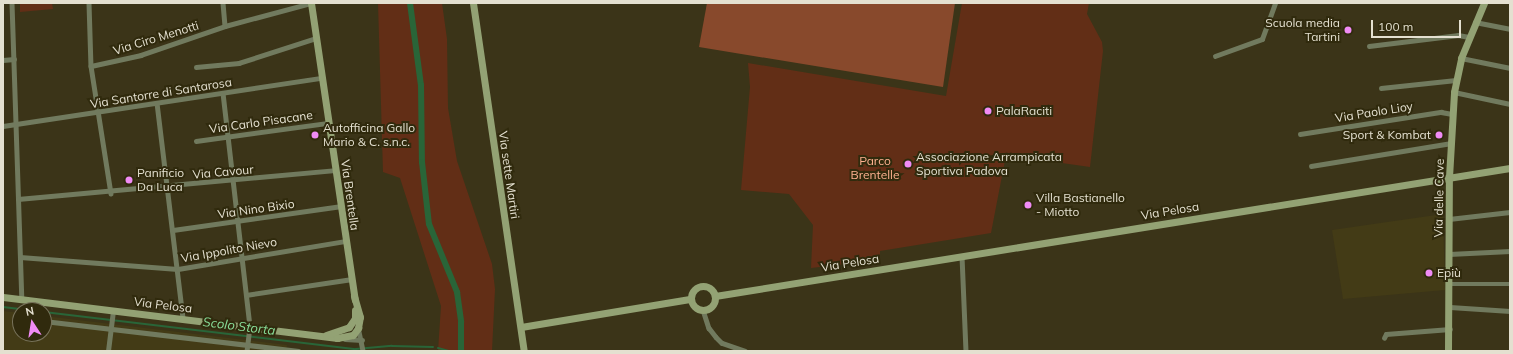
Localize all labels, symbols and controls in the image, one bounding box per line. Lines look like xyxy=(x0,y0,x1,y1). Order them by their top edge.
scale bar xyxy=(1373,12,1463,38)
place label: Scuola media Tartini xyxy=(1265,16,1340,44)
street label: Via Ciro Menotti xyxy=(112,18,200,58)
text: 100 m xyxy=(1378,19,1413,34)
marker: Scuola media Tartini xyxy=(1343,25,1353,35)
street label: Via Santorre di Santarosa xyxy=(89,75,233,111)
street label: Via Paolo Lioy xyxy=(1334,99,1414,125)
place label: PalaRaciti xyxy=(996,104,1052,118)
marker: PalaRaciti xyxy=(983,106,993,116)
street label: Via Carlo Pisacane xyxy=(208,108,314,136)
place label: Autofficina Gallo Mario & C. s.n.c. xyxy=(323,121,415,149)
place label: Sport & Kombat xyxy=(1343,128,1431,142)
marker: Autofficina Gallo Mario & C. s.n.c. xyxy=(310,130,320,140)
street label: Via sette Martiri xyxy=(496,130,522,220)
marker: Sport & Kombat xyxy=(1434,130,1444,140)
place label: Associazione Arrampicata Sportiva Padova xyxy=(916,150,1062,178)
park label: Parco Brentelle xyxy=(851,154,899,182)
street label: Via Brentella xyxy=(338,159,362,231)
marker: Associazione Arrampicata Sportiva Padova xyxy=(903,159,913,169)
street label: Via delle Cave xyxy=(1431,159,1447,237)
street label: Via Cavour xyxy=(192,162,254,182)
place label: Panificio Da Luca xyxy=(137,166,184,194)
marker: Panificio Da Luca xyxy=(124,175,134,185)
place label: Villa Bastianello - Miotto xyxy=(1036,191,1125,219)
street label: Via Nino Bixio xyxy=(217,196,295,222)
street label: Via Pelosa xyxy=(1140,199,1200,223)
marker: Villa Bastianello - Miotto xyxy=(1023,200,1033,210)
street label: Via Ippolito Nievo xyxy=(180,234,278,266)
street label: Via Pelosa xyxy=(820,251,880,275)
place label: Epiù xyxy=(1437,266,1461,280)
marker: Epiù xyxy=(1424,268,1434,278)
street label: Via Pelosa xyxy=(133,294,193,316)
north arrow xyxy=(12,302,52,342)
text: N xyxy=(24,304,35,319)
water label: Scolo Storta xyxy=(202,314,276,338)

